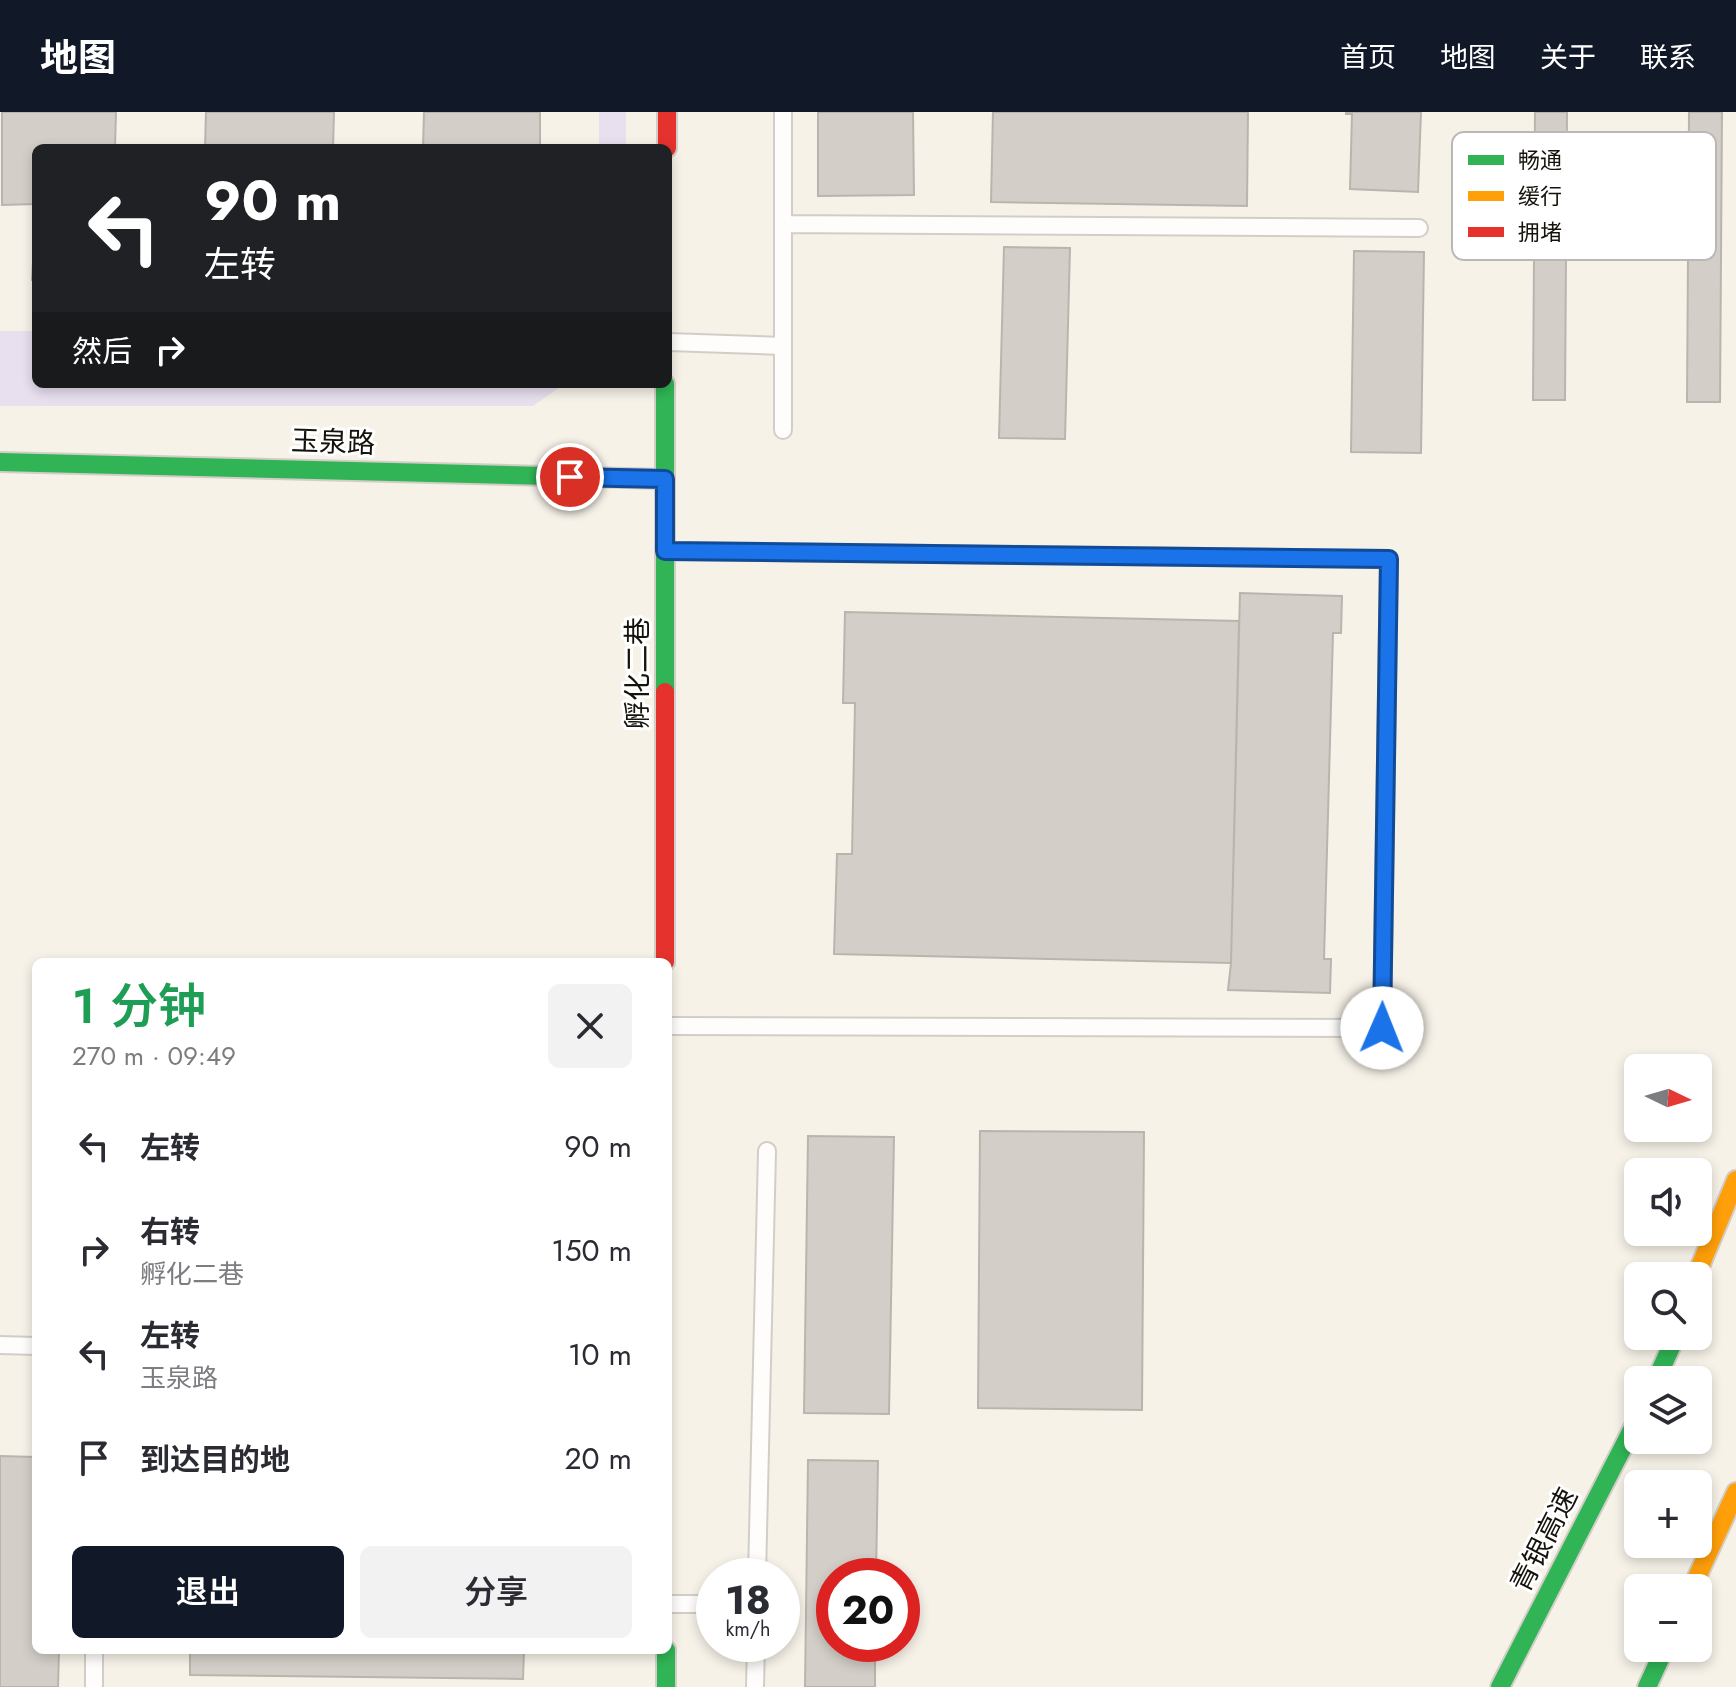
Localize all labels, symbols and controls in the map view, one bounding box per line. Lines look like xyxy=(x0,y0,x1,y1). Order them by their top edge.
text: 地图 xyxy=(40,30,116,85)
text: 首页 xyxy=(1340,37,1396,78)
text: 地图 xyxy=(1440,37,1496,78)
text: 关于 xyxy=(1540,37,1596,78)
text: 联系 xyxy=(1640,37,1696,78)
legend xyxy=(1452,132,1716,260)
text: 畅通 xyxy=(1518,144,1562,176)
text: 90 m xyxy=(204,160,341,241)
icon: left xyxy=(72,176,176,280)
text: 缓行 xyxy=(1518,180,1562,212)
text: 拥堵 xyxy=(1518,216,1562,248)
text: 左转 xyxy=(204,238,276,290)
icon: right xyxy=(148,328,192,372)
text: 然后 xyxy=(72,330,132,373)
street label: 玉泉路 xyxy=(290,420,376,464)
pin xyxy=(536,443,604,511)
icon: arrive xyxy=(548,455,592,499)
street label: 孵化二巷 xyxy=(617,617,658,729)
text: 1 分钟 xyxy=(72,972,206,1041)
button: close xyxy=(548,984,632,1068)
position arrow xyxy=(1340,986,1424,1070)
text: 270 m · 09:49 xyxy=(72,1037,236,1075)
north arrow xyxy=(1624,1054,1712,1142)
map controls xyxy=(1624,1054,1712,1662)
icon: left xyxy=(72,1124,116,1168)
text: 90 m xyxy=(564,1125,632,1168)
text: 左转 xyxy=(140,1126,200,1169)
button: sound xyxy=(1624,1158,1712,1246)
text: 右转 xyxy=(140,1210,200,1253)
icon: right xyxy=(72,1228,116,1272)
text: 150 m xyxy=(551,1229,632,1272)
text: 孵化二巷 xyxy=(140,1255,244,1293)
button: search xyxy=(1624,1262,1712,1350)
text: 左转 xyxy=(140,1314,200,1357)
icon: left xyxy=(72,1332,116,1376)
text: 10 m xyxy=(568,1333,632,1376)
text: 玉泉路 xyxy=(140,1359,218,1397)
button: layers xyxy=(1624,1366,1712,1454)
icon: arrive xyxy=(72,1436,116,1480)
text: 20 m xyxy=(565,1437,632,1480)
text: 到达目的地 xyxy=(140,1438,290,1481)
button: + xyxy=(1624,1470,1712,1558)
street label: 青银高速 xyxy=(1500,1481,1588,1599)
button: 退出 xyxy=(72,1546,344,1638)
button: 分享 xyxy=(360,1546,632,1638)
speed limit sign: 20 xyxy=(816,1558,920,1662)
text: 18 xyxy=(725,1571,771,1629)
button: − xyxy=(1624,1574,1712,1662)
text: km/h xyxy=(725,1615,771,1644)

